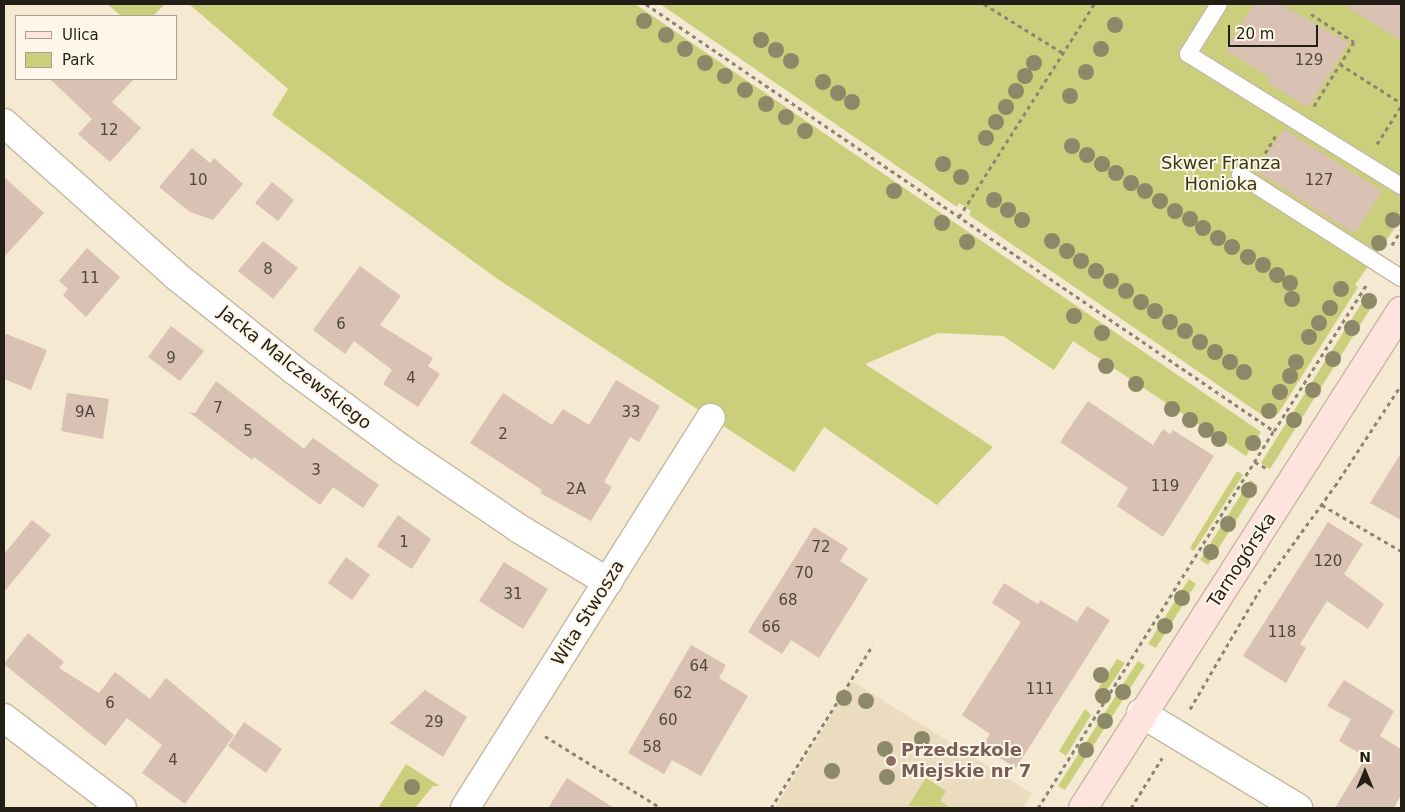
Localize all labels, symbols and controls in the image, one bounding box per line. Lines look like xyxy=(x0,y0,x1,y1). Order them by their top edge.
legend xyxy=(15,15,178,80)
scale bar xyxy=(1230,15,1320,47)
text: 20 m xyxy=(1236,25,1274,43)
text: Ulica xyxy=(62,26,99,44)
text: Park xyxy=(62,51,94,69)
house number: 129 xyxy=(1295,52,1323,70)
house number: 12 xyxy=(99,122,119,140)
park label: Skwer Franza Honioka xyxy=(1161,153,1281,195)
house number: 10 xyxy=(188,172,208,190)
house number: 127 xyxy=(1305,172,1333,190)
house number: 8 xyxy=(263,261,273,279)
house number: 11 xyxy=(80,270,100,288)
street label: Jacka Malczewskiego xyxy=(214,302,376,434)
house number: 6 xyxy=(336,316,346,334)
house number: 9 xyxy=(166,350,176,368)
house number: 4 xyxy=(406,370,416,388)
house number: 7 xyxy=(213,400,223,418)
house number: 9A xyxy=(75,404,95,422)
house number: 33 xyxy=(621,404,641,422)
house number: 5 xyxy=(243,423,253,441)
house number: 2 xyxy=(498,426,508,444)
house number: 3 xyxy=(311,462,321,480)
house number: 119 xyxy=(1151,478,1179,496)
house number: 2A xyxy=(566,481,586,499)
street label: Tarnogórska xyxy=(1203,508,1281,612)
house number: 1 xyxy=(399,534,409,552)
house number: 72 xyxy=(811,539,831,557)
house number: 120 xyxy=(1314,553,1342,571)
street label: Wita Stwosza xyxy=(547,556,629,670)
house number: 70 xyxy=(794,565,814,583)
house number: 31 xyxy=(503,586,523,604)
house number: 68 xyxy=(778,592,798,610)
house number: 66 xyxy=(761,619,781,637)
house number: 118 xyxy=(1268,624,1296,642)
house number: 64 xyxy=(689,658,709,676)
house number: 111 xyxy=(1026,681,1054,699)
house number: 62 xyxy=(673,685,693,703)
house number: 6 xyxy=(105,695,115,713)
house number: 60 xyxy=(658,712,678,730)
house number: 29 xyxy=(424,714,444,732)
house number: 58 xyxy=(642,739,662,757)
place label: Przedszkole Miejskie nr 7 xyxy=(901,740,1031,782)
north arrow xyxy=(1340,747,1390,797)
text: N xyxy=(1359,749,1371,765)
house number: 4 xyxy=(168,752,178,770)
marker: Przedszkole Miejskie nr 7 xyxy=(885,755,897,767)

